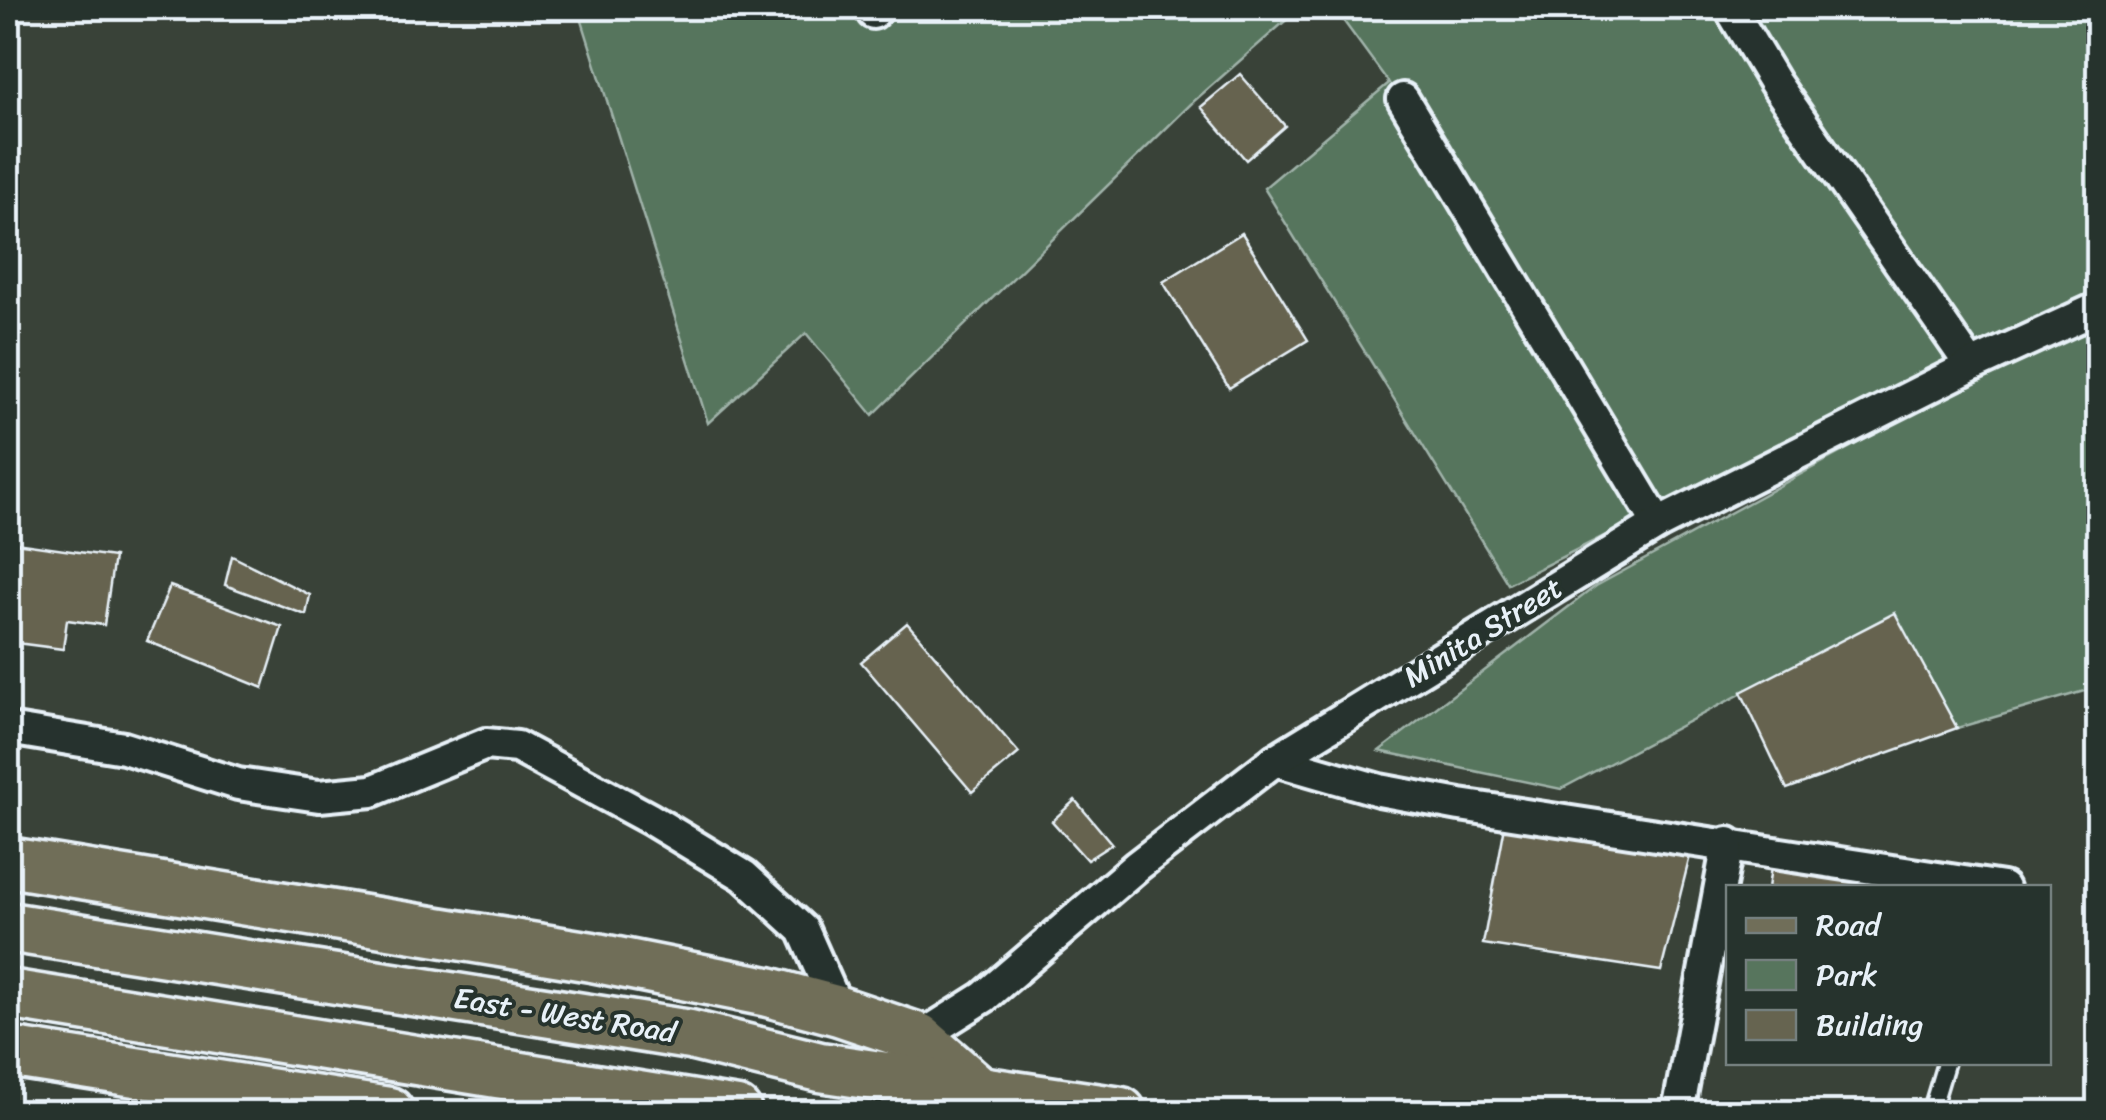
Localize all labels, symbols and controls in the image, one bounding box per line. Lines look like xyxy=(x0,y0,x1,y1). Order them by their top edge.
street label: Minita Street xyxy=(1392,561,1574,703)
legend xyxy=(1726,885,2051,1065)
text: Road xyxy=(1816,898,1883,952)
text: Park xyxy=(1816,948,1878,1002)
street label: East - West Road xyxy=(450,971,682,1060)
text: Building xyxy=(1816,998,1923,1052)

